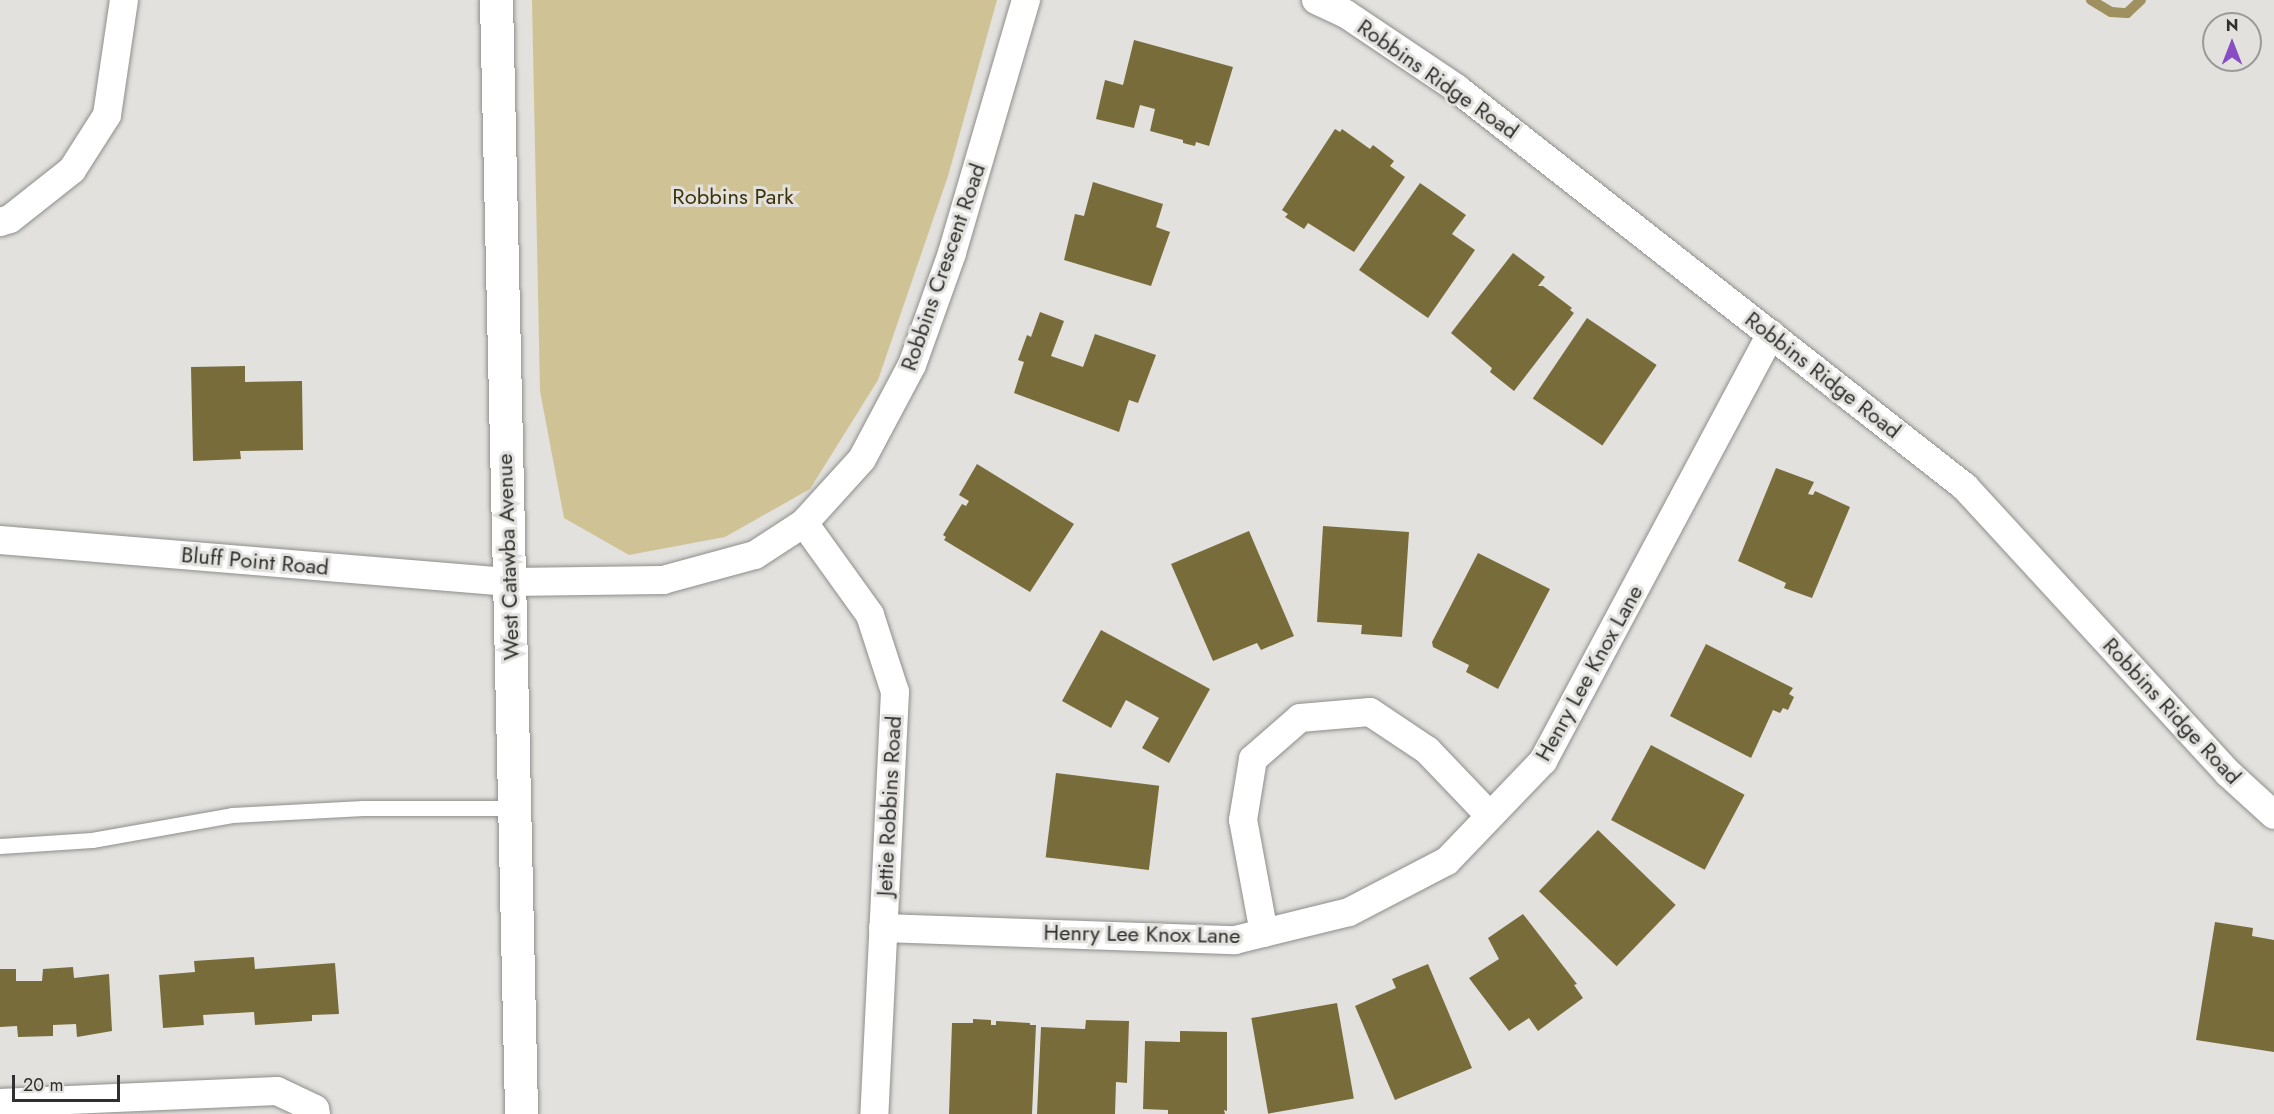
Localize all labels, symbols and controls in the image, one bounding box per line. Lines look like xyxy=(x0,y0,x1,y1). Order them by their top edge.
north arrow xyxy=(2202,12,2262,72)
street label: Robbins Ridge Road xyxy=(1352,14,1524,144)
text: N xyxy=(2226,14,2238,37)
street label: Robbins Crescent Road xyxy=(895,160,991,374)
park label: Robbins Park xyxy=(672,184,794,210)
street label: Robbins Ridge Road xyxy=(1740,306,1906,444)
street label: West Catawba Avenue xyxy=(491,453,525,661)
street label: Bluff Point Road xyxy=(180,541,330,581)
street label: Henry Lee Knox Lane xyxy=(1530,580,1648,766)
street label: Robbins Ridge Road xyxy=(2097,632,2247,790)
street label: Jettie Robbins Road xyxy=(871,715,907,897)
street label: Henry Lee Knox Lane xyxy=(1043,919,1241,949)
scale bar xyxy=(15,1063,123,1101)
text: 20 m xyxy=(23,1072,63,1098)

